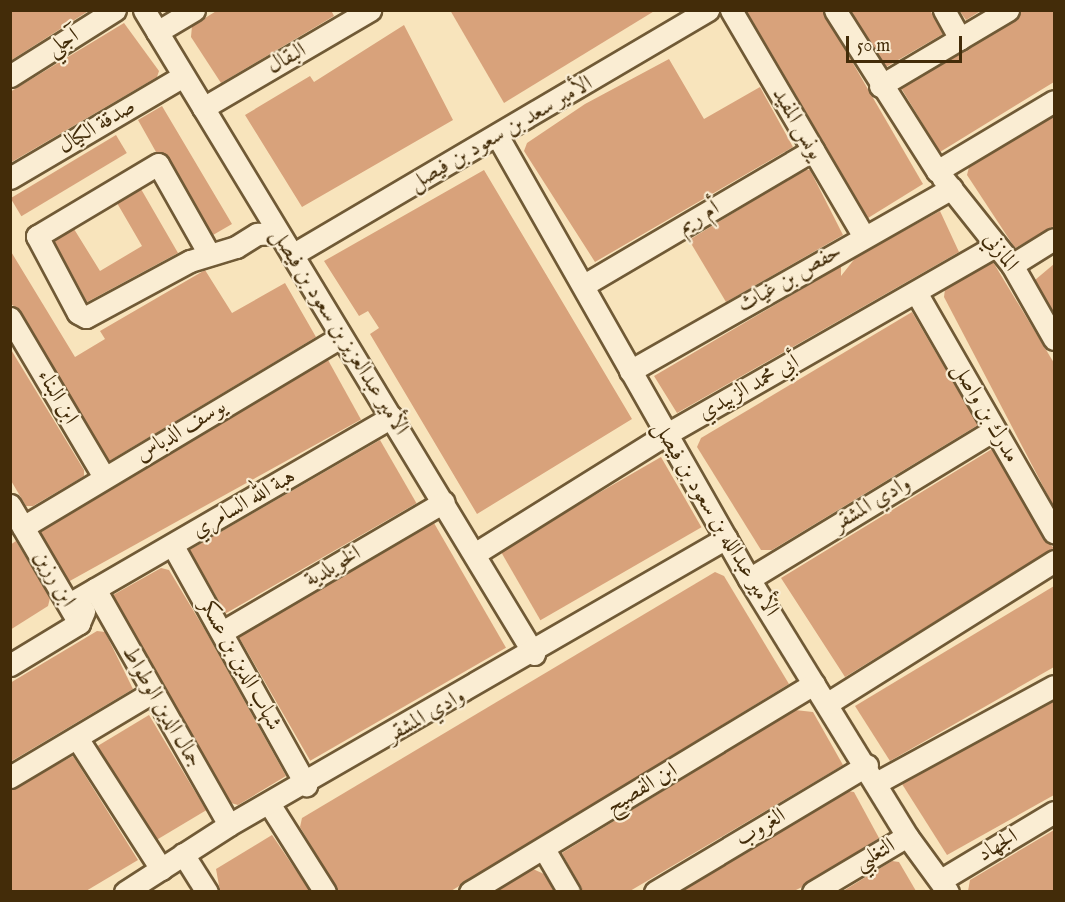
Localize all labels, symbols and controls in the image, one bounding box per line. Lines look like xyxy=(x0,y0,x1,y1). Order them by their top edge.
street label: آجلي xyxy=(42,23,84,63)
scale bar xyxy=(849,24,964,62)
text: 50 m xyxy=(857,35,890,58)
street label: البقال xyxy=(263,37,311,81)
street label: الأمير سعد بن سعود بن فيصل xyxy=(405,71,597,197)
street label: يونس المفيد xyxy=(766,83,828,165)
street label: صدقة الكيال xyxy=(54,94,140,160)
street label: أم ريم xyxy=(674,195,724,241)
street label: الأمير عبدالعزيز بن سعود بن فيصل xyxy=(264,224,414,440)
street label: المازني xyxy=(977,227,1023,277)
street label: حفص بن غياث xyxy=(733,239,847,319)
street label: أبي محمد الزبيدي xyxy=(694,349,804,427)
street label: مدرك بن واصل xyxy=(946,358,1024,468)
street label: ابن البناء xyxy=(31,365,83,429)
street label: يوسف الدباس xyxy=(131,394,231,468)
street label: الأمير عبدالله بن سعود بن فيصل xyxy=(646,416,784,622)
street label: هبة الله السامري xyxy=(188,464,300,544)
street label: وادي المشقر xyxy=(828,471,916,537)
street label: الخويلدية xyxy=(300,540,366,594)
street label: ابن رزين xyxy=(27,546,81,612)
street label: شهاب الدين بن عسكر xyxy=(193,595,287,735)
street label: جمال الدين الوطواط xyxy=(115,641,207,773)
street label: وادي المشقر xyxy=(382,683,470,749)
street label: ابن الفصيح xyxy=(602,758,682,820)
street label: الغروب xyxy=(731,803,791,853)
street label: الجهاد xyxy=(973,824,1023,868)
street label: التغلبي xyxy=(850,833,900,877)

